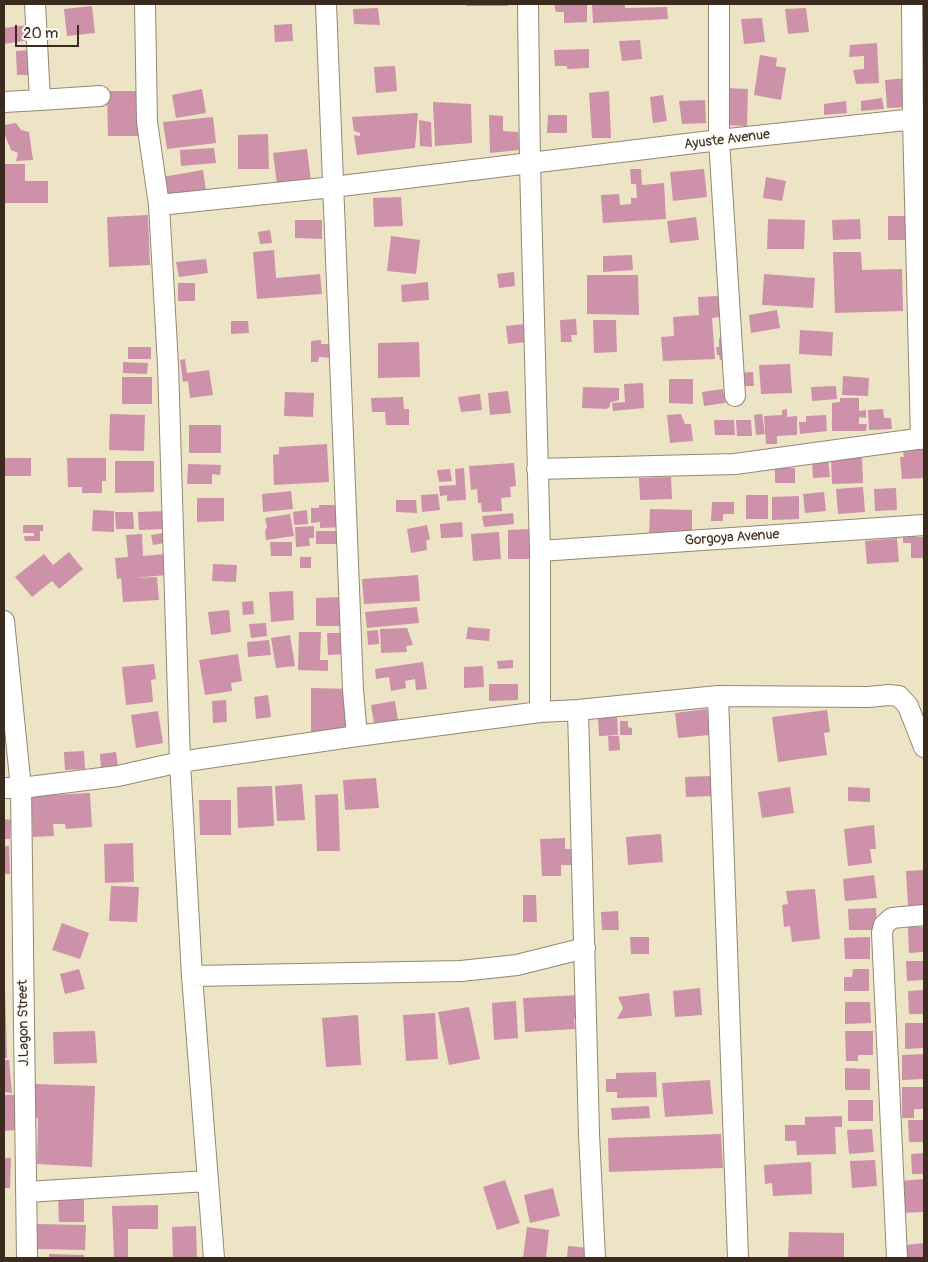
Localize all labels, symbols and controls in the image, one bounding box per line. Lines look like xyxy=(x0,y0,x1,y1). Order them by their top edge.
scale bar xyxy=(18,15,81,47)
text: 20 m xyxy=(23,24,58,43)
street label: Ayuste Avenue xyxy=(683,126,771,154)
street label: Gorgoya Avenue xyxy=(684,526,780,550)
street label: J.Lagon Street xyxy=(15,979,33,1067)

